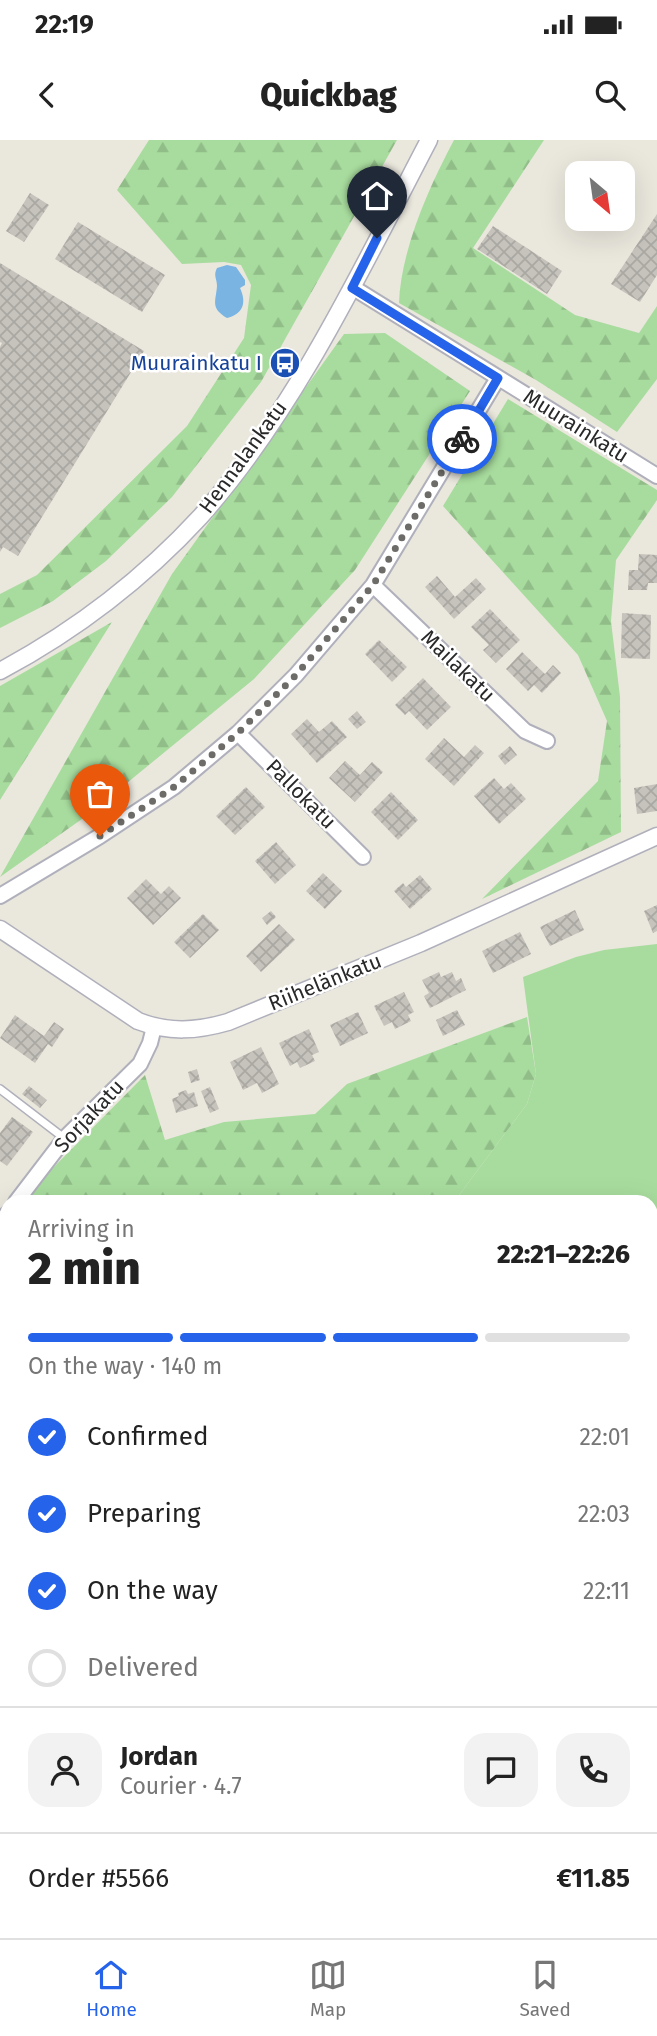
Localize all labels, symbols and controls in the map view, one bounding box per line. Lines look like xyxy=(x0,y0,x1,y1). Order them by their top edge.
text: 22:19 xyxy=(35,9,94,40)
icon: back xyxy=(28,76,66,114)
text: Quickbag xyxy=(260,76,397,114)
icon: search xyxy=(591,76,629,114)
north arrow xyxy=(565,161,635,231)
map controls xyxy=(565,161,635,231)
pin xyxy=(347,166,407,238)
icon: home xyxy=(358,177,396,215)
bus stop icon: Muurainkatu I xyxy=(268,346,302,380)
place label: Muurainkatu I xyxy=(131,350,262,376)
street label: Muurainkatu xyxy=(518,383,634,469)
street label: Hennalankatu xyxy=(193,396,293,518)
courier xyxy=(427,404,497,474)
icon: bike xyxy=(443,420,481,458)
street label: Mailakatu xyxy=(416,624,500,708)
street label: Pallokatu xyxy=(261,754,341,834)
pin xyxy=(70,764,130,836)
icon: bag xyxy=(81,775,119,813)
street label: Riihelänkatu xyxy=(265,948,385,1016)
street label: Sorjakatu xyxy=(49,1074,129,1158)
text: Arriving in xyxy=(28,1215,135,1243)
text: 22:21–22:26 xyxy=(497,1239,630,1270)
text: 2 min xyxy=(28,1241,141,1296)
text: On the way · 140 m xyxy=(28,1352,222,1380)
icon: check xyxy=(28,1418,66,1456)
text: Confirmed xyxy=(87,1421,208,1452)
text: 22:01 xyxy=(579,1423,630,1451)
icon: check xyxy=(28,1495,66,1533)
text: Preparing xyxy=(87,1498,200,1529)
text: 22:03 xyxy=(578,1500,630,1528)
icon: check xyxy=(28,1572,66,1610)
text: On the way xyxy=(87,1575,218,1606)
text: 22:11 xyxy=(583,1577,630,1605)
text: Delivered xyxy=(87,1652,199,1683)
button: person xyxy=(28,1733,102,1807)
button: chat xyxy=(464,1733,538,1807)
button: phone xyxy=(556,1733,630,1807)
text: Jordan xyxy=(120,1741,198,1772)
text: Courier · 4.7 xyxy=(120,1772,242,1800)
text: Order #5566 xyxy=(28,1863,169,1894)
text: €11.85 xyxy=(556,1863,630,1894)
tab: Home xyxy=(86,1956,137,2021)
tab: Map xyxy=(309,1956,347,2021)
tab: Saved xyxy=(519,1956,571,2021)

